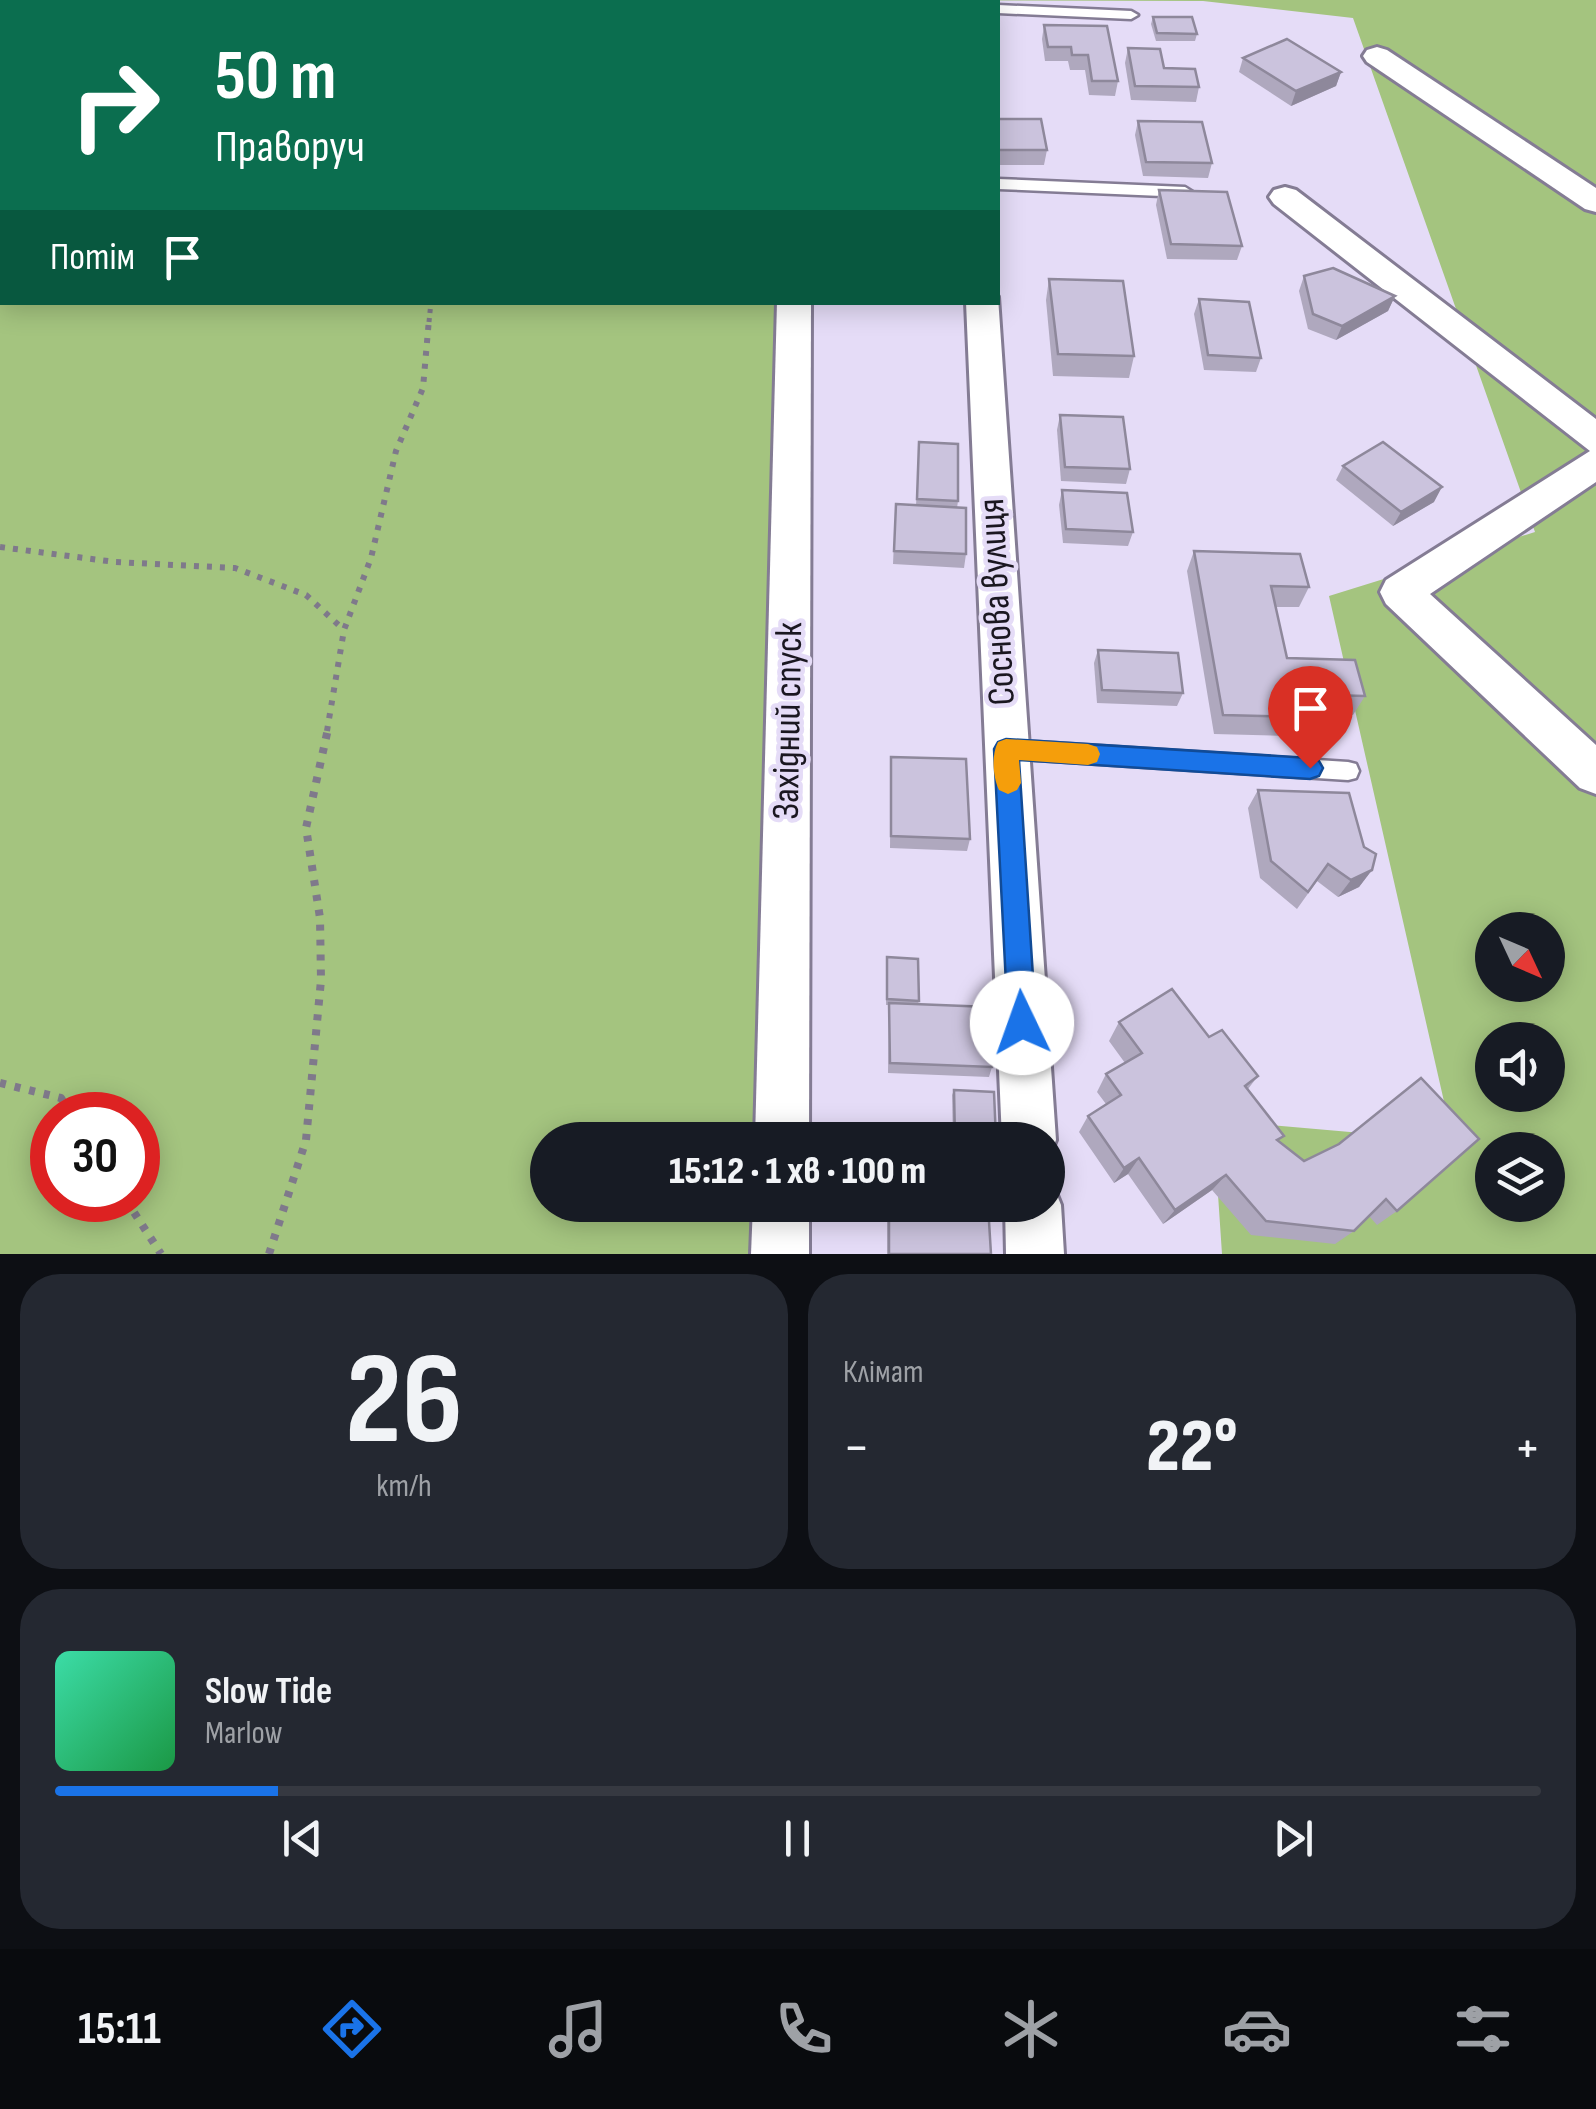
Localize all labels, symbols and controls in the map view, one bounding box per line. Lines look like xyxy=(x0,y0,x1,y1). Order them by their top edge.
text: 50 m xyxy=(215,35,336,119)
icon: right xyxy=(50,40,180,170)
text: Праворуч xyxy=(215,120,365,175)
icon: arrive xyxy=(155,230,210,285)
text: Потім xyxy=(50,235,135,280)
street label: Соснова вулиця xyxy=(969,497,1025,707)
street label: Західний спуск xyxy=(764,621,812,820)
pin xyxy=(1268,666,1353,769)
icon: arrive xyxy=(1283,681,1338,736)
north arrow xyxy=(1475,912,1565,1002)
map controls xyxy=(1475,912,1565,1222)
position arrow xyxy=(970,971,1074,1075)
button: sound xyxy=(1475,1022,1565,1112)
speed limit sign: 30 xyxy=(30,1092,160,1222)
button: layers xyxy=(1475,1132,1565,1222)
text: 15:12 · 1 хв · 100 m xyxy=(669,1149,926,1194)
text: 26 xyxy=(345,1324,463,1480)
text: Клімат xyxy=(843,1353,924,1392)
text: 22° xyxy=(1146,1402,1238,1493)
text: − xyxy=(843,1415,870,1482)
text: + xyxy=(1514,1415,1541,1482)
text: km/h xyxy=(376,1467,432,1506)
text: Slow Tide xyxy=(205,1669,332,1714)
text: Marlow xyxy=(205,1714,283,1753)
icon: previous xyxy=(275,1811,330,1866)
icon: pause xyxy=(770,1811,825,1866)
icon: next xyxy=(1266,1811,1321,1866)
icon: directions xyxy=(317,1994,387,2064)
icon: music xyxy=(543,1994,613,2064)
icon: phone xyxy=(769,1994,839,2064)
icon: climate xyxy=(996,1994,1066,2064)
icon: car xyxy=(1222,1994,1292,2064)
icon: filters xyxy=(1448,1994,1518,2064)
text: 15:11 xyxy=(78,2002,161,2057)

